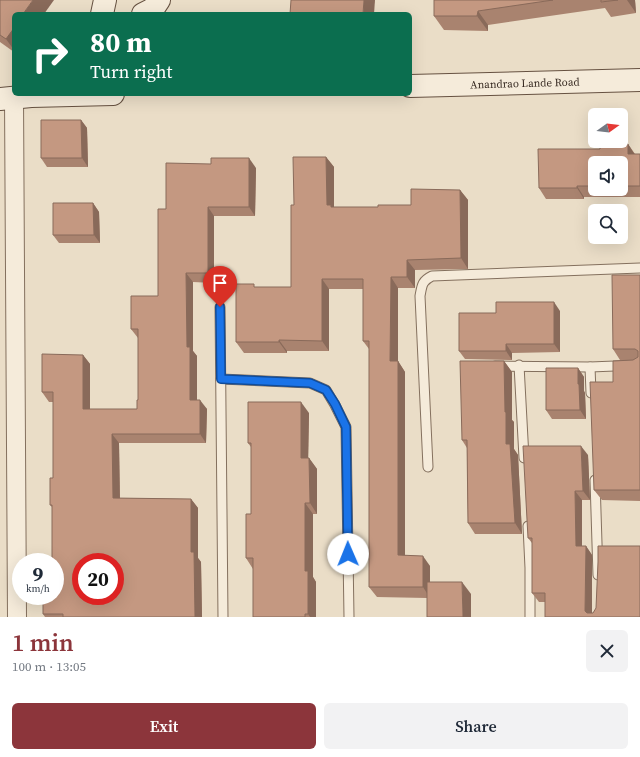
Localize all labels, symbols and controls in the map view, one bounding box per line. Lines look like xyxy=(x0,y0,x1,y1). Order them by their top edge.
text: 80 m xyxy=(90,23,152,61)
icon: right xyxy=(24,28,76,80)
text: Turn right xyxy=(90,59,172,84)
street label: Anandrao Lande Road xyxy=(470,74,581,92)
north arrow xyxy=(588,108,628,148)
map controls xyxy=(588,108,628,244)
button: sound xyxy=(588,156,628,196)
button: search xyxy=(588,204,628,244)
pin xyxy=(203,266,237,307)
icon: arrive xyxy=(209,272,231,294)
position arrow xyxy=(327,533,369,575)
speed limit sign: 20 xyxy=(72,553,124,605)
text: 9 xyxy=(33,560,43,588)
text: km/h xyxy=(26,582,50,595)
text: 1 min xyxy=(12,626,74,659)
button: close xyxy=(586,630,628,672)
text: 100 m · 13:05 xyxy=(12,658,86,675)
button: Exit xyxy=(12,703,316,749)
button: Share xyxy=(324,703,628,749)

